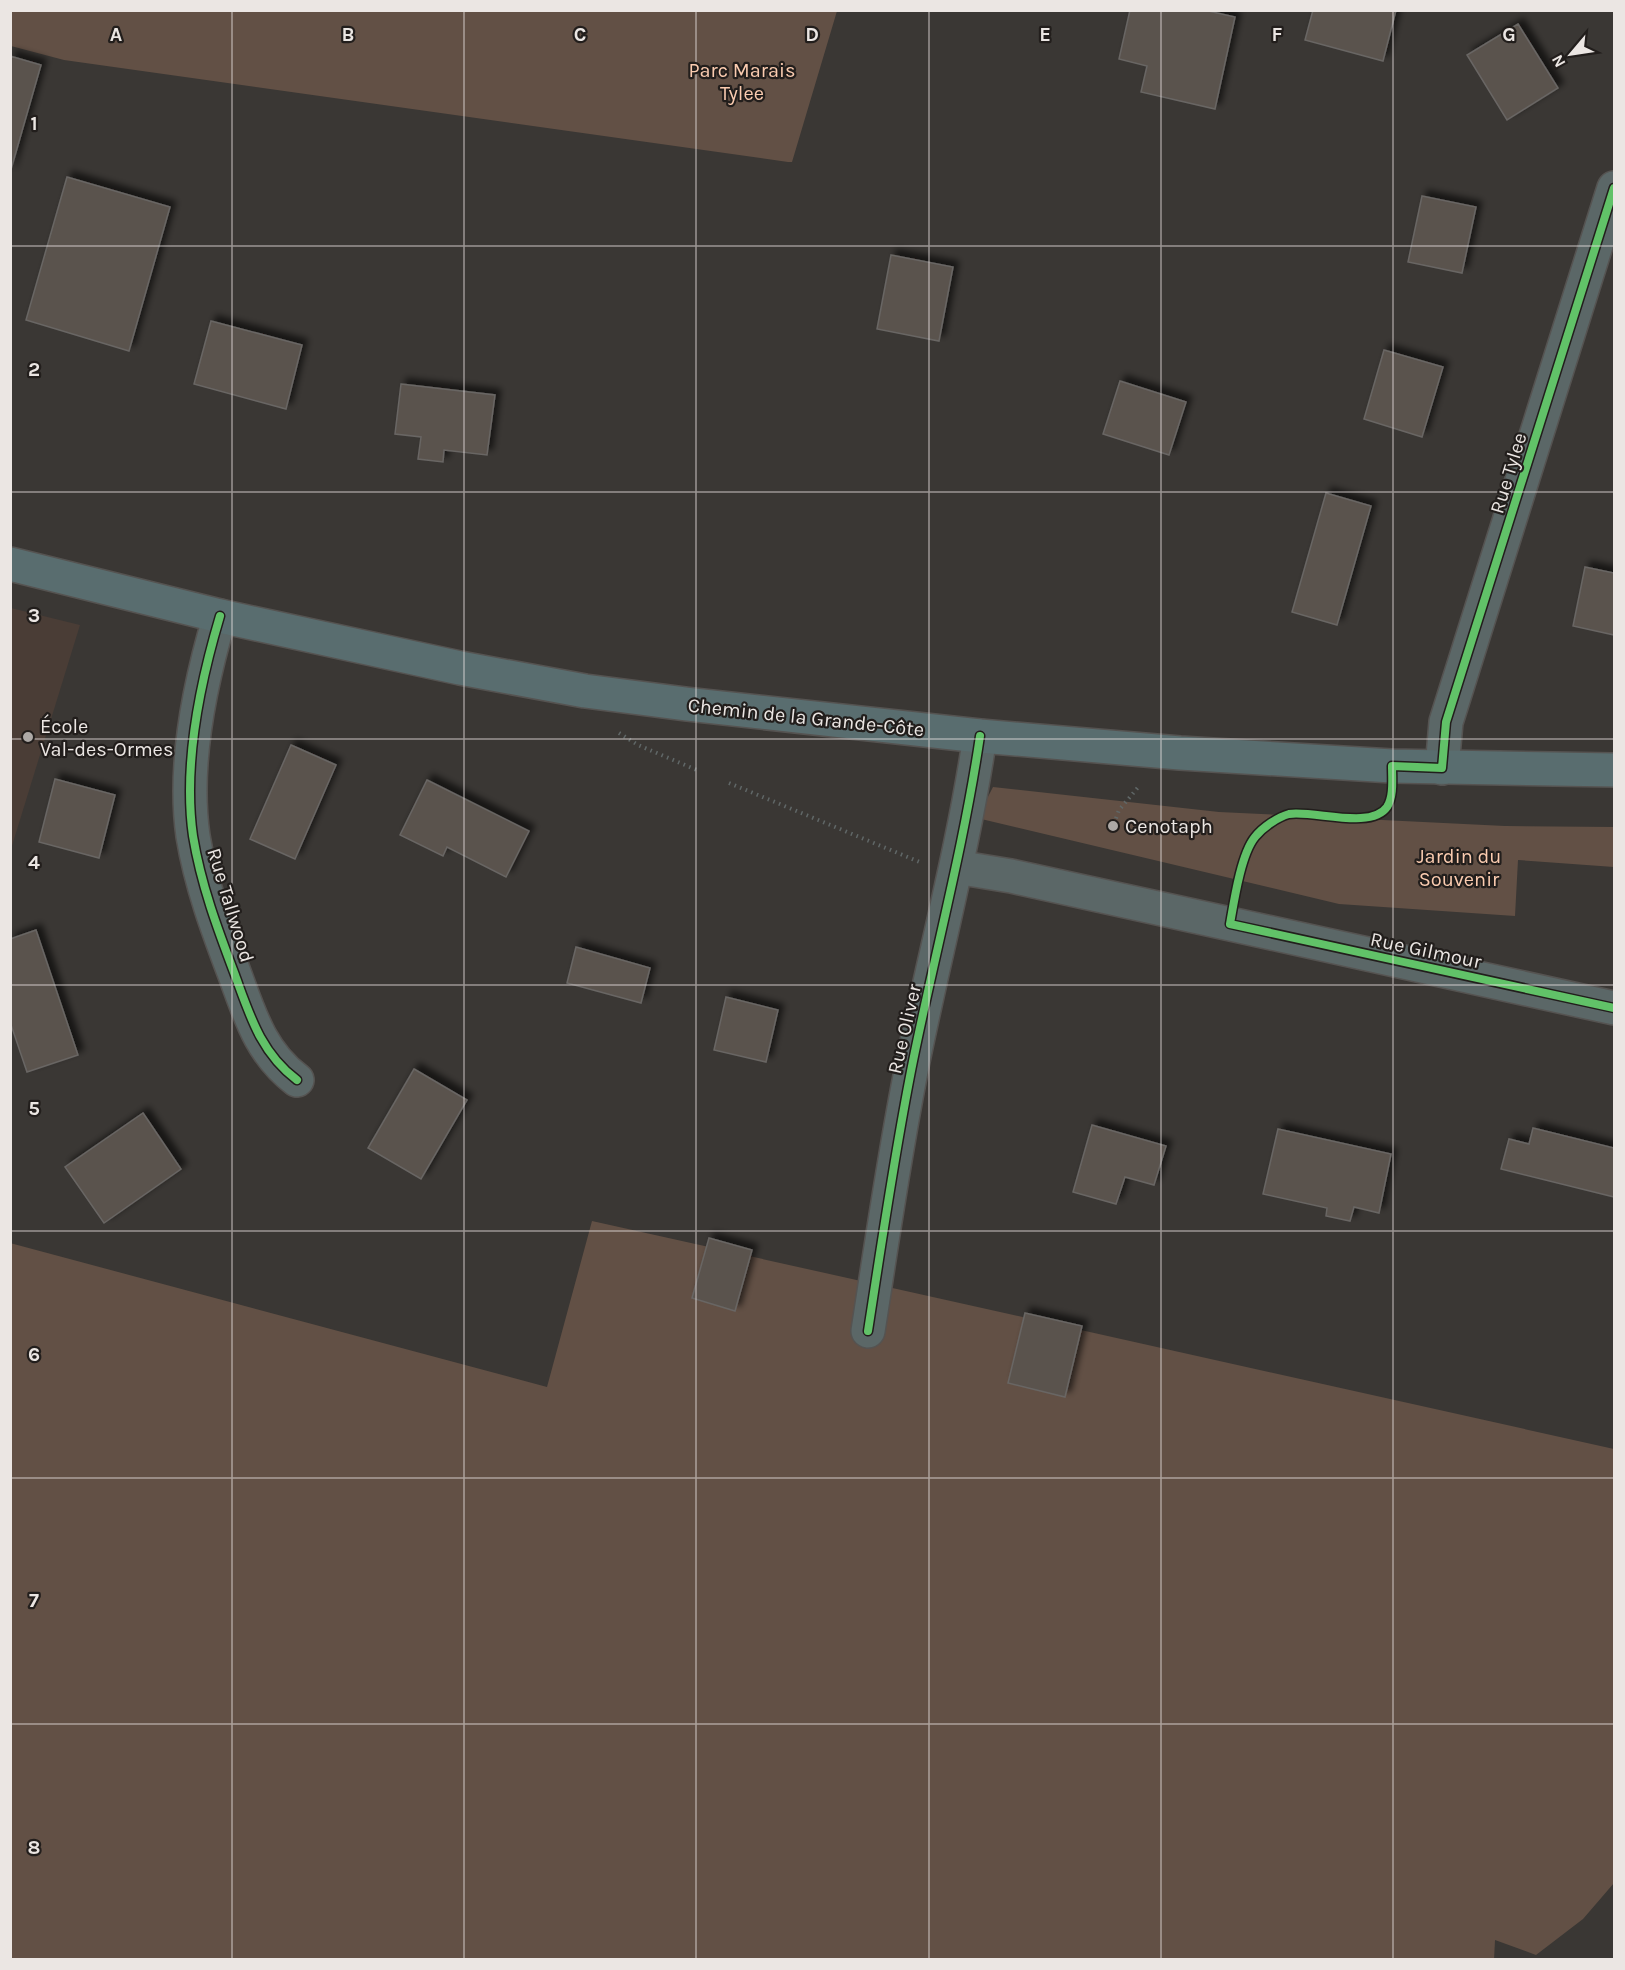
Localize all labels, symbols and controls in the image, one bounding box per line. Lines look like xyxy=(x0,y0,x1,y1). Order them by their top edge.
text: A xyxy=(110,23,123,46)
text: B xyxy=(342,23,354,46)
text: C xyxy=(574,23,586,46)
text: D xyxy=(805,23,819,46)
text: E xyxy=(1039,23,1051,46)
text: F xyxy=(1272,23,1283,46)
text: G xyxy=(1502,23,1516,46)
north arrow xyxy=(1541,24,1601,84)
text: N xyxy=(1547,51,1569,71)
park label: Parc Marais Tylee xyxy=(688,59,796,105)
text: 1 xyxy=(30,112,38,135)
text: 2 xyxy=(28,358,40,381)
street label: Rue Tylee xyxy=(1485,430,1532,516)
text: 3 xyxy=(28,604,40,627)
street label: Chemin de la Grande-Côte xyxy=(687,694,925,741)
place label: École Val-des-Ormes xyxy=(40,714,173,761)
marker: École Val-des-Ormes xyxy=(21,730,35,744)
place label: Cenotaph xyxy=(1125,815,1213,838)
marker: Cenotaph xyxy=(1106,819,1120,833)
street label: Rue Tallwood xyxy=(202,845,259,965)
park label: Jardin du Souvenir xyxy=(1417,845,1501,891)
text: 4 xyxy=(28,851,40,874)
street label: Rue Gilmour xyxy=(1368,928,1484,974)
street label: Rue Oliver xyxy=(883,981,926,1076)
text: 5 xyxy=(28,1097,40,1120)
text: 6 xyxy=(28,1343,40,1366)
text: 7 xyxy=(29,1589,39,1612)
text: 8 xyxy=(28,1836,40,1859)

